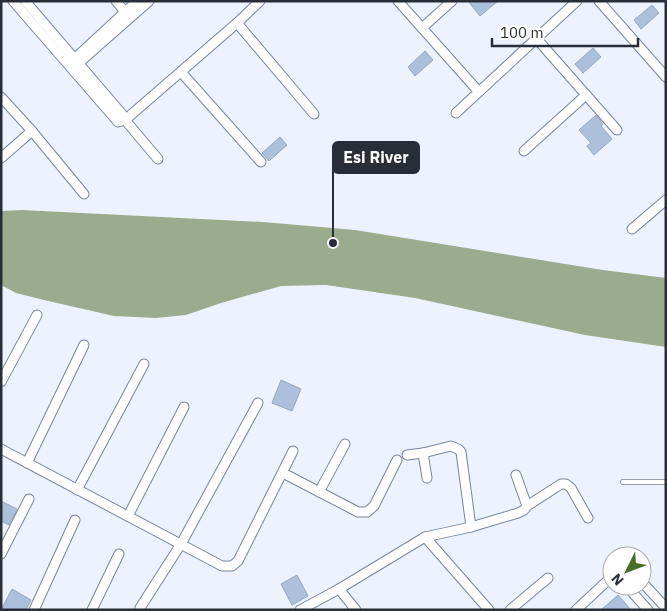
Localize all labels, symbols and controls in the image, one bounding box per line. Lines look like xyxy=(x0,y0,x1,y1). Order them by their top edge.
scale bar xyxy=(492,15,638,47)
text: 100 m xyxy=(500,23,544,42)
callout: Esi River xyxy=(333,142,419,173)
text: Esi River xyxy=(343,147,409,167)
north arrow xyxy=(602,546,652,596)
text: N xyxy=(607,570,627,589)

